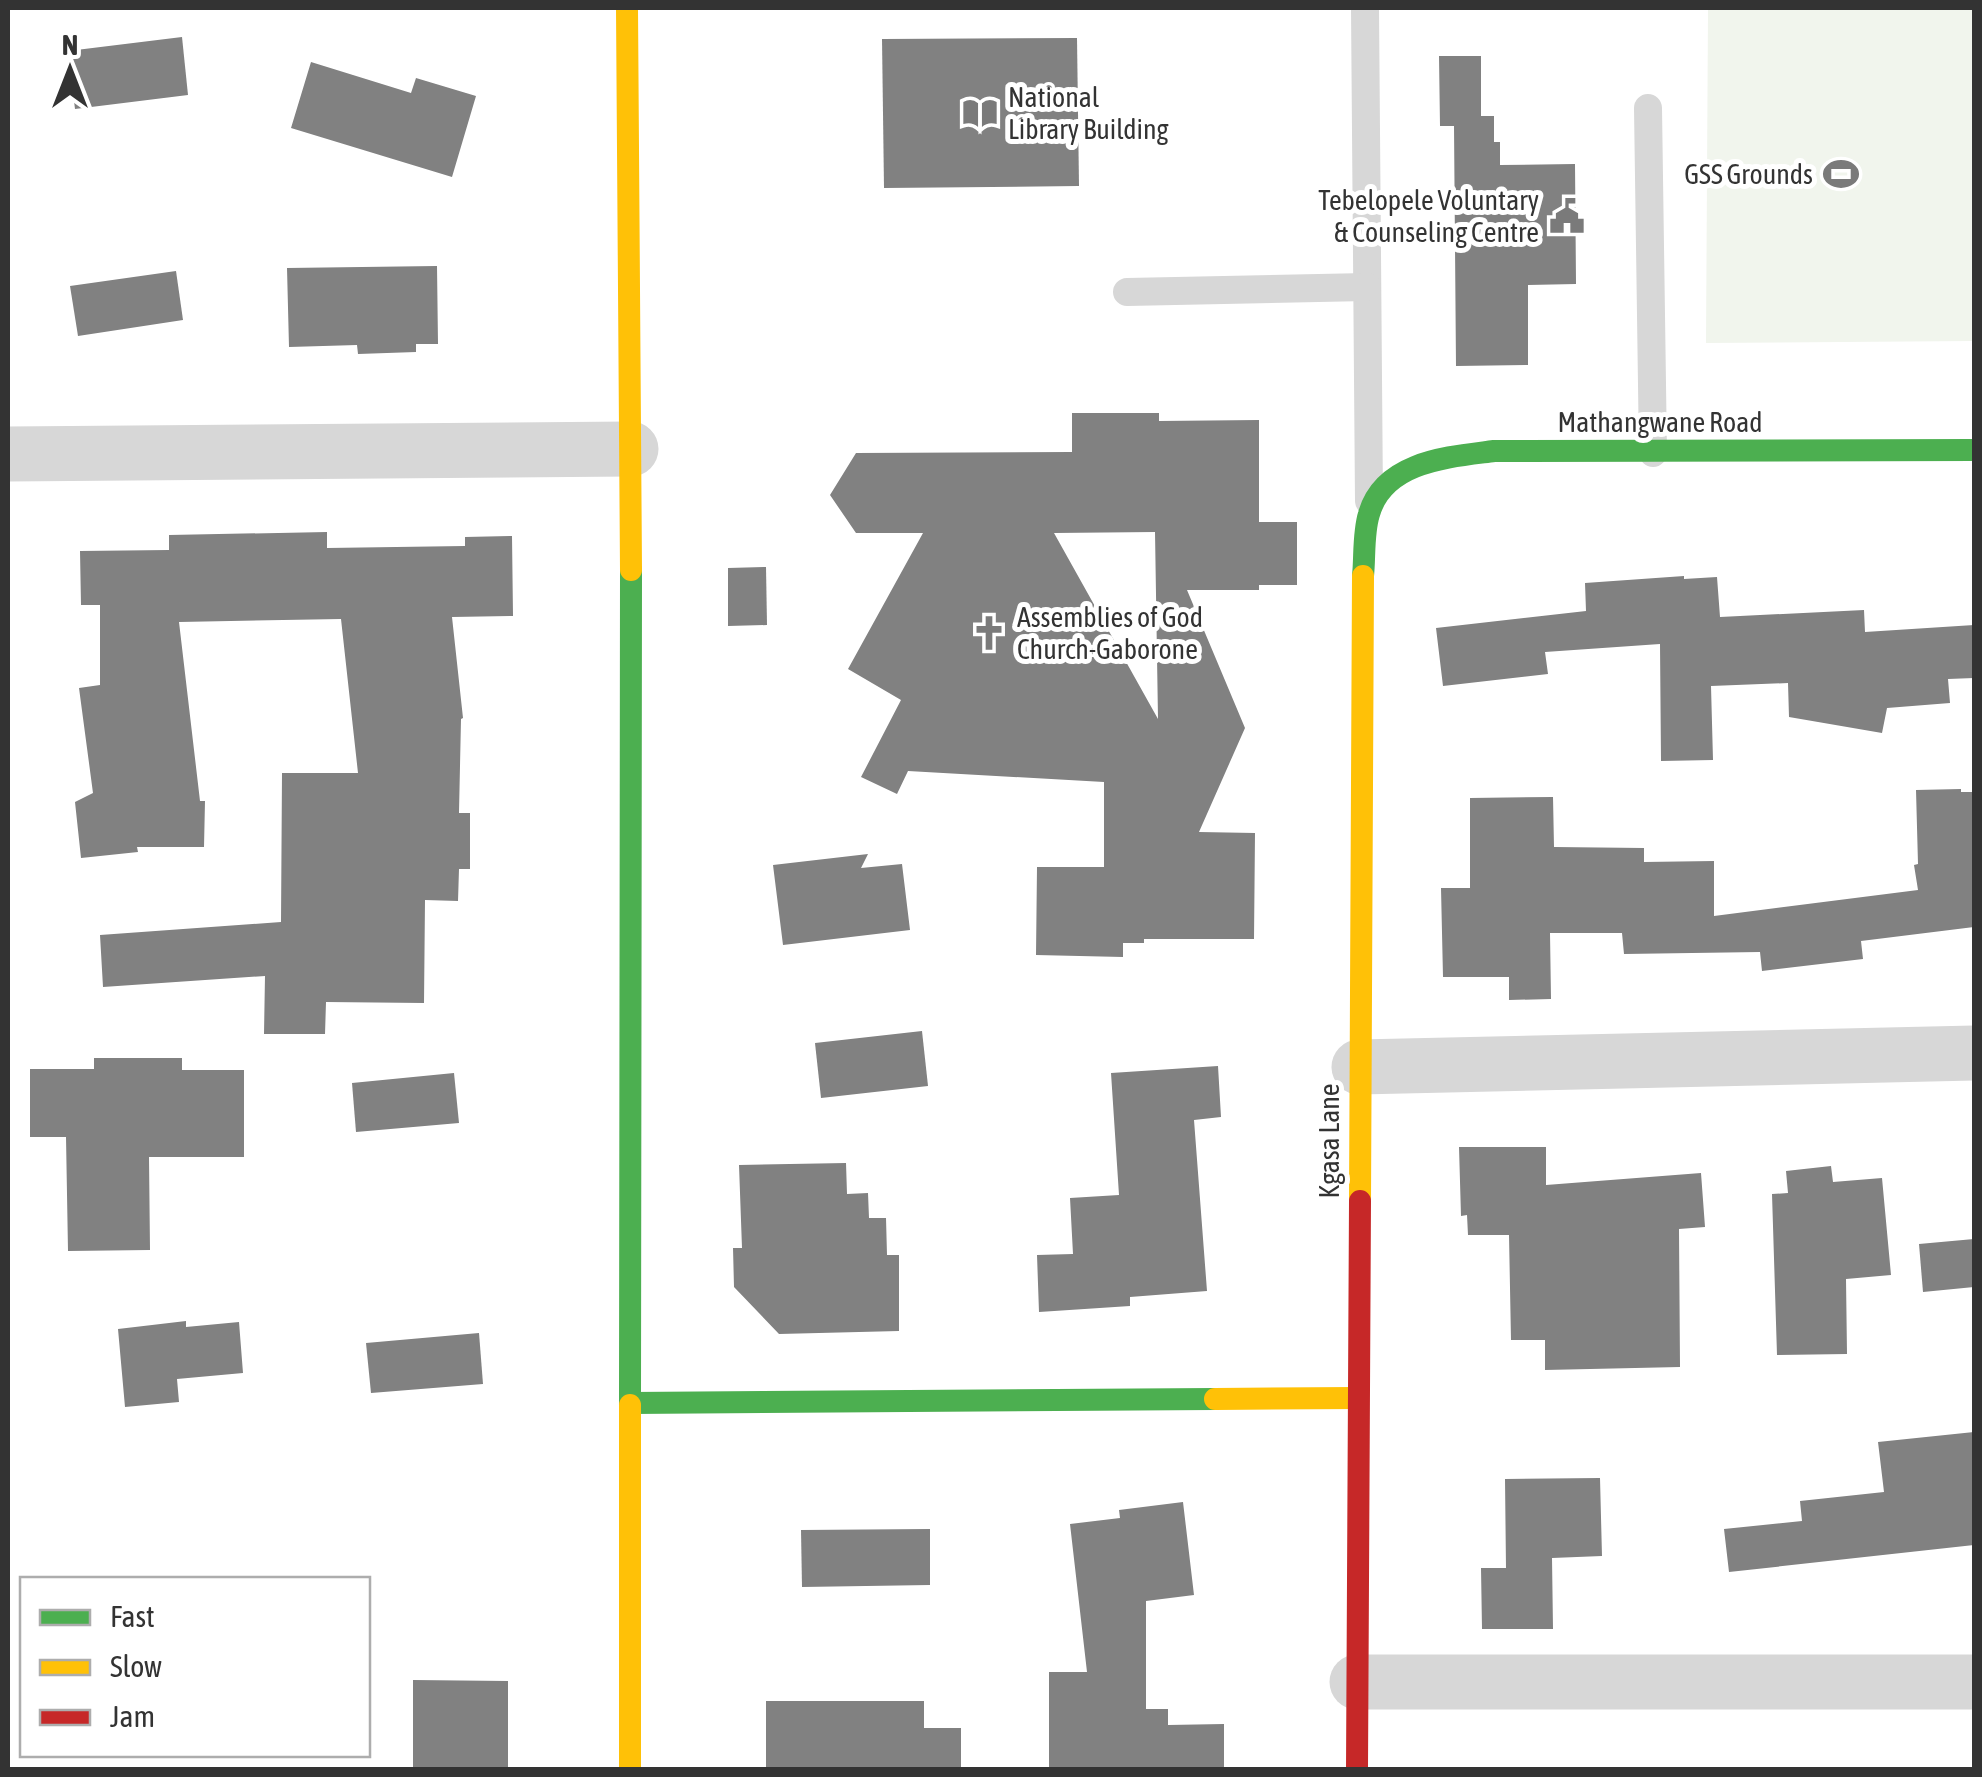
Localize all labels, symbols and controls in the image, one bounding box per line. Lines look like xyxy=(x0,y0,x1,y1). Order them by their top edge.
north arrow xyxy=(20,20,120,120)
text: N xyxy=(62,29,78,61)
place label: National Library Building xyxy=(1008,81,1169,145)
library icon: National Library Building xyxy=(961,94,999,132)
sports icon: GSS Grounds xyxy=(1822,155,1860,193)
place label: GSS Grounds xyxy=(1684,158,1813,190)
place label: Tebelopele Voluntary & Counseling Centre xyxy=(1318,184,1539,248)
public building icon: Tebelopele Voluntary & Counseling Centre xyxy=(1548,197,1586,235)
street label: Mathangwane Road xyxy=(1557,406,1763,438)
place label: Assemblies of God Church-Gaborone xyxy=(1017,601,1203,665)
church icon: Assemblies of God Church-Gaborone xyxy=(970,614,1008,652)
street label: Kgasa Lane xyxy=(1313,1083,1345,1199)
legend xyxy=(20,1577,370,1757)
text: Fast xyxy=(110,1599,155,1633)
text: Slow xyxy=(110,1649,162,1683)
text: Jam xyxy=(110,1699,155,1733)

